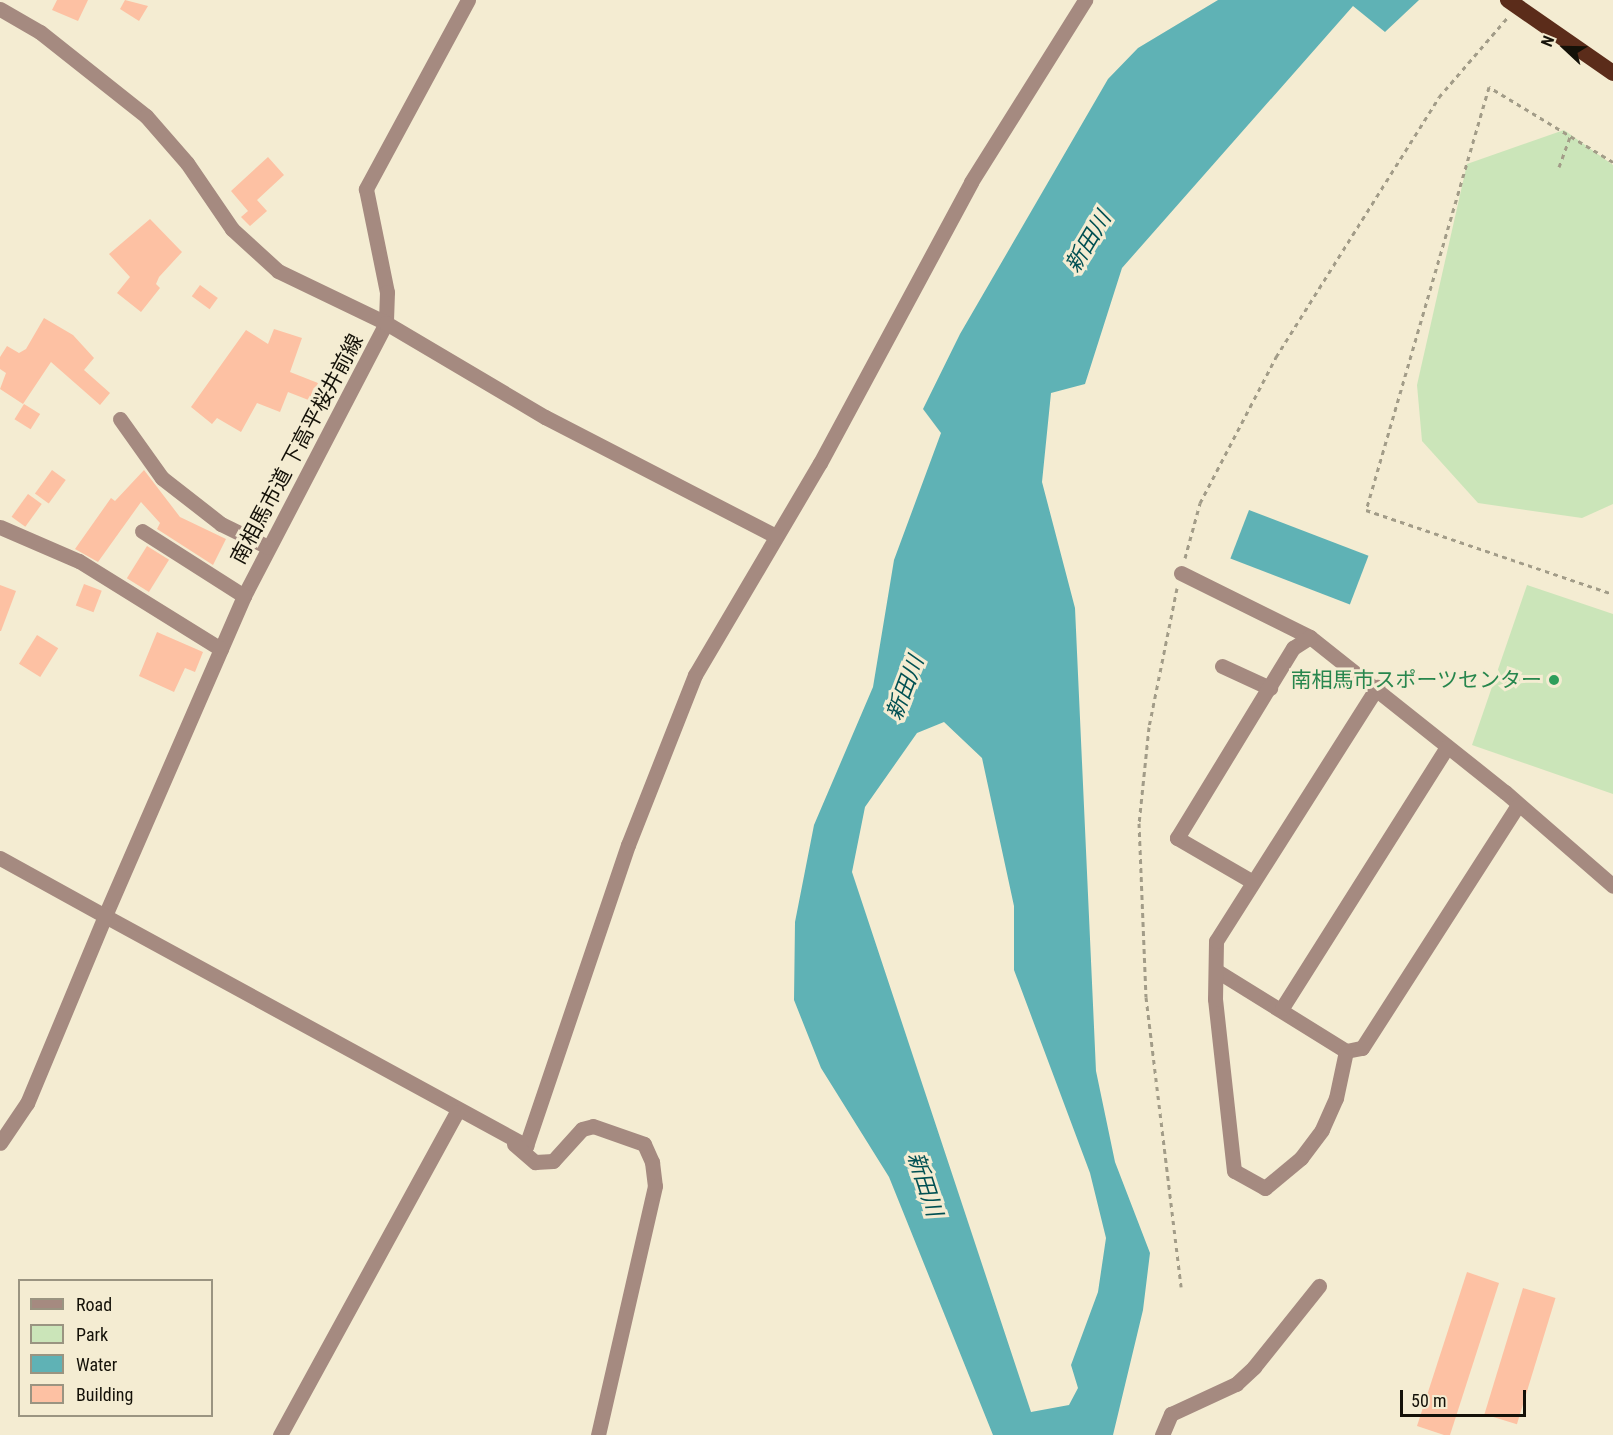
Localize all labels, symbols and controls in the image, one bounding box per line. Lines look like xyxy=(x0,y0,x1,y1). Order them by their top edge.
north arrow xyxy=(1535,18,1595,78)
text: N xyxy=(1537,33,1558,49)
water label: 新田川 xyxy=(1060,207,1116,277)
street label: 南相馬市道 下高平桜井前線 xyxy=(226,330,368,568)
water label: 新田川 xyxy=(881,652,929,724)
place label: 南相馬市スポーツセンター xyxy=(1290,667,1542,693)
marker: 南相馬市スポーツセンター xyxy=(1547,673,1561,687)
water label: 新田川 xyxy=(902,1149,948,1219)
legend xyxy=(18,1279,213,1417)
text: Road xyxy=(76,1294,112,1315)
text: Park xyxy=(76,1324,108,1345)
text: Water xyxy=(76,1354,117,1375)
scale bar xyxy=(1403,1378,1529,1416)
text: Building xyxy=(76,1384,133,1405)
text: 50 m xyxy=(1411,1390,1446,1411)

